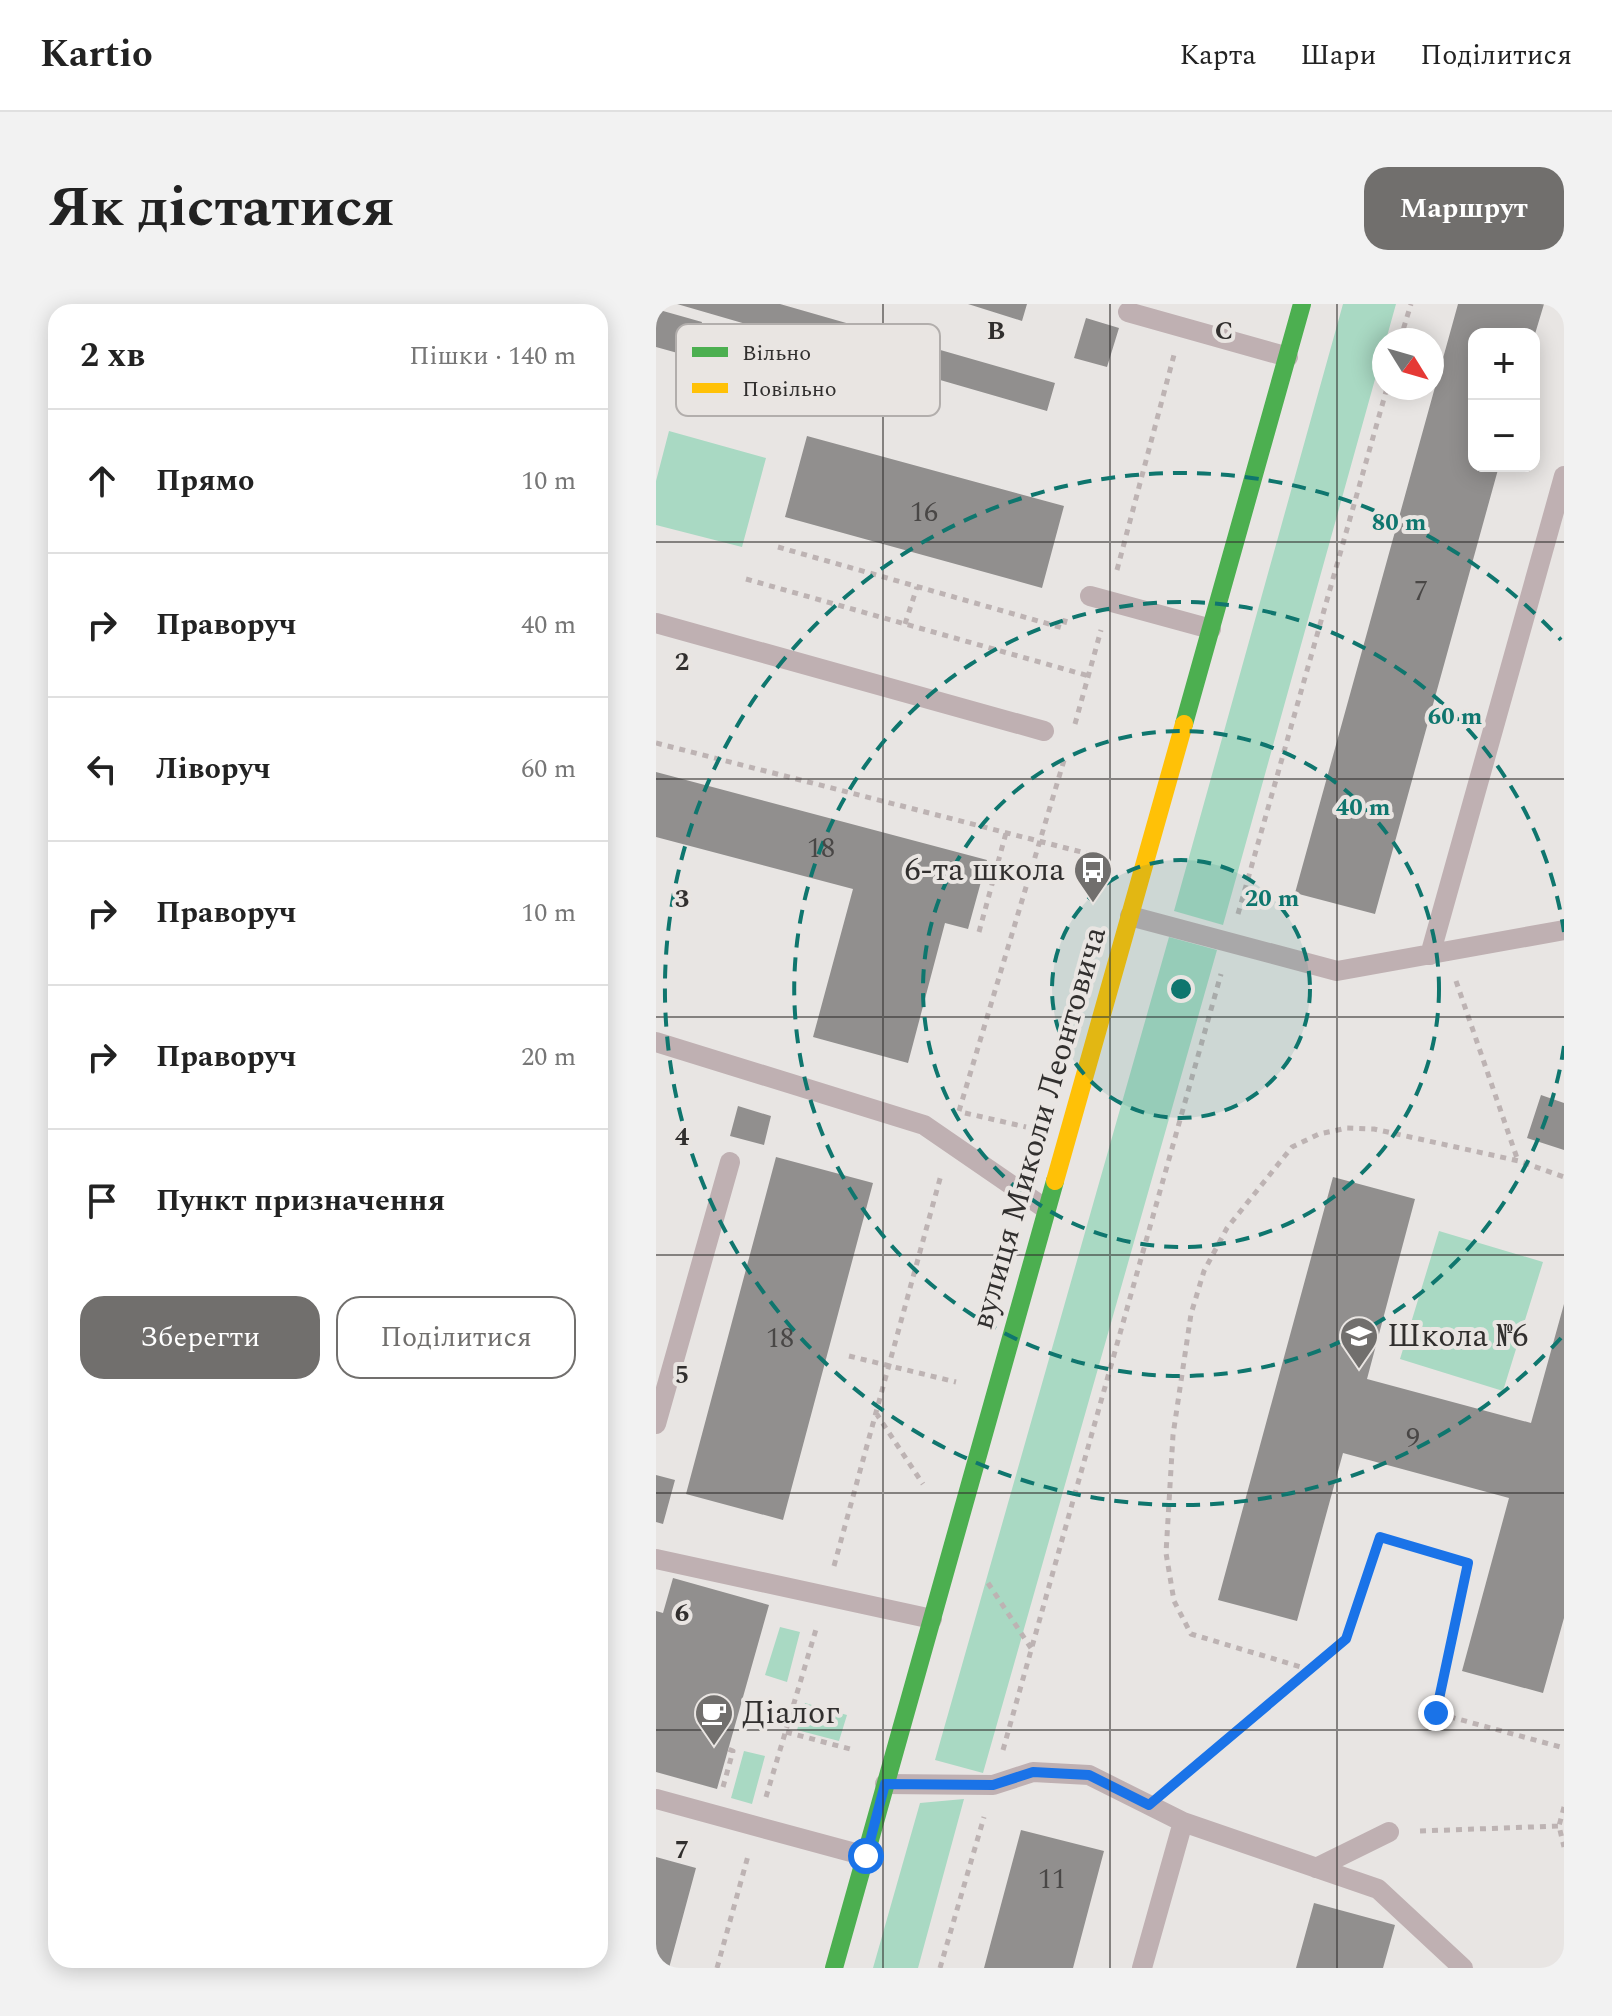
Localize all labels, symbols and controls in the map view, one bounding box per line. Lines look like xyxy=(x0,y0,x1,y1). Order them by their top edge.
text: Kartio xyxy=(40,26,153,84)
text: Карта xyxy=(1180,34,1256,77)
text: Шари xyxy=(1300,34,1376,77)
text: Поділитися xyxy=(1420,34,1572,77)
text: Як дістатися xyxy=(48,166,394,251)
button: Маршрут xyxy=(1364,167,1564,250)
text: B xyxy=(987,311,1005,351)
text: C xyxy=(1215,311,1233,351)
legend xyxy=(676,324,940,416)
north arrow xyxy=(1372,328,1444,400)
map controls xyxy=(1468,328,1540,472)
button: + xyxy=(1468,328,1540,400)
text: 2 хв xyxy=(80,330,145,382)
text: Пішки · 140 m xyxy=(409,336,576,376)
text: Вільно xyxy=(742,337,811,370)
text: Повільно xyxy=(742,373,837,406)
button: − xyxy=(1468,400,1540,472)
text: Прямо xyxy=(156,458,254,504)
icon: ahead xyxy=(80,459,124,503)
text: 10 m xyxy=(521,461,576,501)
house number: 16 xyxy=(910,491,938,534)
text: 80 m xyxy=(1372,505,1427,541)
house number: 7 xyxy=(1414,570,1428,613)
text: Праворуч xyxy=(156,602,296,648)
icon: right xyxy=(80,603,124,647)
text: 40 m xyxy=(521,605,576,645)
text: 2 xyxy=(675,642,689,682)
text: 60 m xyxy=(1428,699,1483,735)
text: Ліворуч xyxy=(156,746,271,792)
icon: left xyxy=(80,747,124,791)
text: 60 m xyxy=(521,749,576,789)
text: 40 m xyxy=(1336,790,1391,826)
house number: 18 xyxy=(807,827,835,870)
place label: 6-та школа xyxy=(905,846,1065,895)
bus stop icon: 6-та школа xyxy=(1072,849,1114,904)
text: 3 xyxy=(675,879,689,919)
text: 20 m xyxy=(1245,881,1300,917)
text: Праворуч xyxy=(156,890,296,936)
icon: right xyxy=(80,891,124,935)
text: 10 m xyxy=(521,893,576,933)
street label: вулиця Миколи Леонтовича xyxy=(958,920,1120,1335)
centre of rings xyxy=(1167,975,1195,1003)
text: Праворуч xyxy=(156,1034,296,1080)
icon: right xyxy=(80,1035,124,1079)
text: 20 m xyxy=(521,1037,576,1077)
text: 4 xyxy=(675,1117,690,1157)
text: Пункт призначення xyxy=(156,1178,445,1224)
icon: arrive xyxy=(80,1179,124,1223)
button: Зберегти xyxy=(80,1296,320,1379)
button: Поділитися xyxy=(336,1296,576,1379)
place label: Школа №6 xyxy=(1387,1312,1528,1361)
school or university icon: Школа №6 xyxy=(1338,1315,1380,1370)
house number: 18 xyxy=(766,1317,794,1360)
text: 5 xyxy=(675,1355,689,1395)
house number: 9 xyxy=(1406,1417,1420,1460)
text: 6 xyxy=(675,1593,689,1633)
place label: Діалог xyxy=(742,1689,840,1738)
cafe icon: Діалог xyxy=(693,1692,735,1747)
route end xyxy=(1418,1695,1454,1731)
text: 7 xyxy=(675,1830,689,1870)
route start xyxy=(848,1838,884,1874)
house number: 11 xyxy=(1038,1858,1066,1901)

